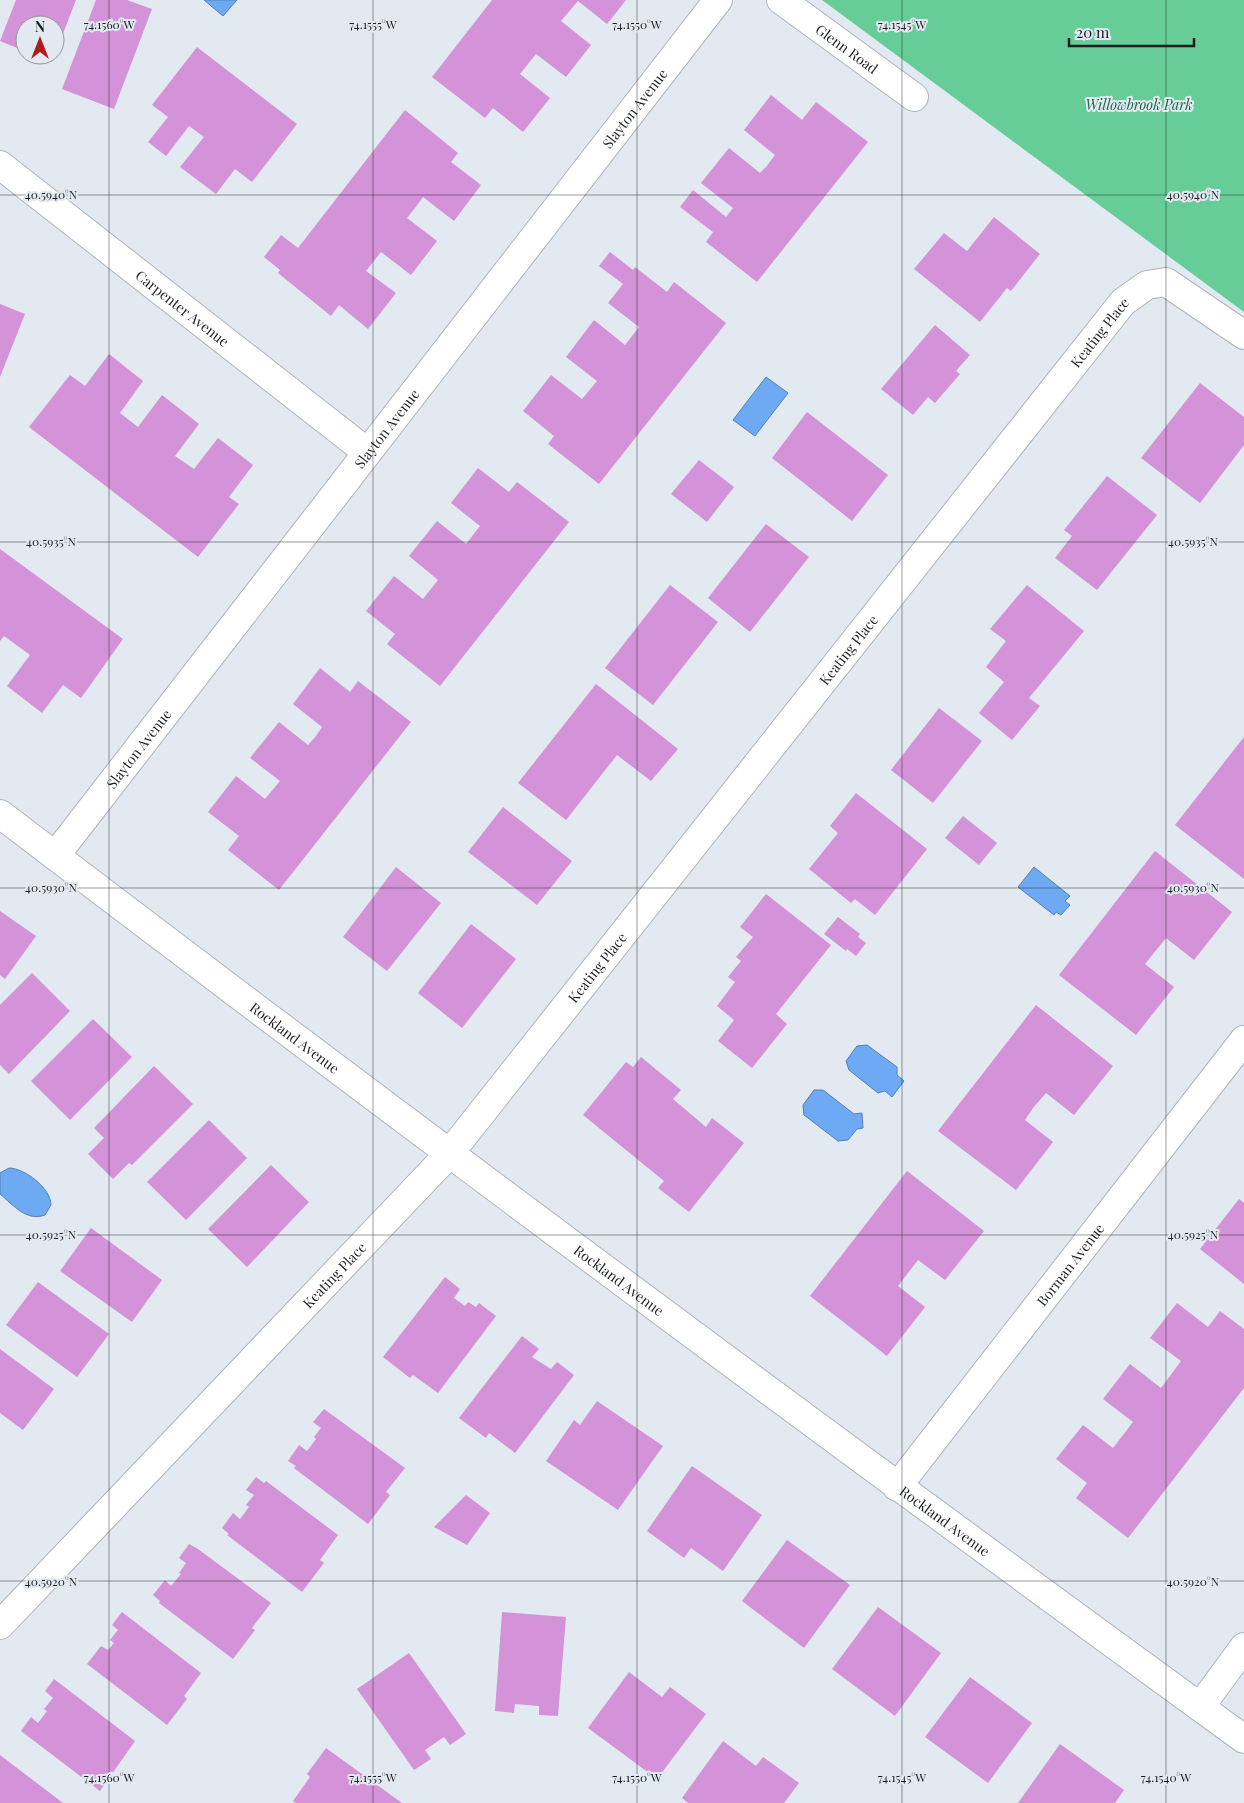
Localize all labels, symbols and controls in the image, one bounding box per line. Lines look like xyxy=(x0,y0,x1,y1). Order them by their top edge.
north arrow xyxy=(15,15,65,65)
scale bar xyxy=(1069,15,1194,47)
text: 74.1560°W xyxy=(84,16,134,32)
text: 74.1555°W xyxy=(349,16,397,32)
text: 74.1550°W xyxy=(612,16,662,32)
text: 74.1545°W xyxy=(878,16,926,32)
text: N xyxy=(35,17,45,36)
street label: Glenn Road xyxy=(812,19,882,77)
text: 20 m xyxy=(1076,22,1110,42)
street label: Slayton Avenue xyxy=(597,64,671,152)
park label: Willowbrook Park xyxy=(1085,95,1193,114)
text: 40.5940°N xyxy=(25,186,78,202)
text: 40.5940°N xyxy=(1167,186,1220,202)
street label: Carpenter Avenue xyxy=(132,265,233,350)
street label: Keating Place xyxy=(1066,292,1132,371)
street label: Slayton Avenue xyxy=(349,385,423,472)
text: 40.5935°N xyxy=(26,533,77,549)
text: 40.5935°N xyxy=(1168,533,1219,549)
street label: Keating Place xyxy=(814,610,882,689)
street label: Slayton Avenue xyxy=(101,705,175,792)
text: 40.5930°N xyxy=(25,879,77,895)
text: 40.5930°N xyxy=(1167,879,1219,895)
street label: Keating Place xyxy=(563,928,630,1006)
street label: Rockland Avenue xyxy=(246,997,344,1077)
street label: Borman Avenue xyxy=(1032,1219,1108,1309)
text: 40.5925°N xyxy=(26,1226,77,1242)
text: 40.5925°N xyxy=(1168,1226,1219,1242)
street label: Keating Place xyxy=(298,1238,370,1312)
street label: Rockland Avenue xyxy=(570,1240,668,1320)
street label: Rockland Avenue xyxy=(896,1481,994,1560)
text: 40.5920°N xyxy=(25,1573,78,1589)
text: 40.5920°N xyxy=(1167,1573,1220,1589)
text: 74.1560°W xyxy=(84,1769,134,1785)
text: 74.1555°W xyxy=(349,1769,397,1785)
text: 74.1550°W xyxy=(612,1769,662,1785)
text: 74.1545°W xyxy=(878,1769,926,1785)
text: 74.1540°W xyxy=(1141,1769,1191,1785)

